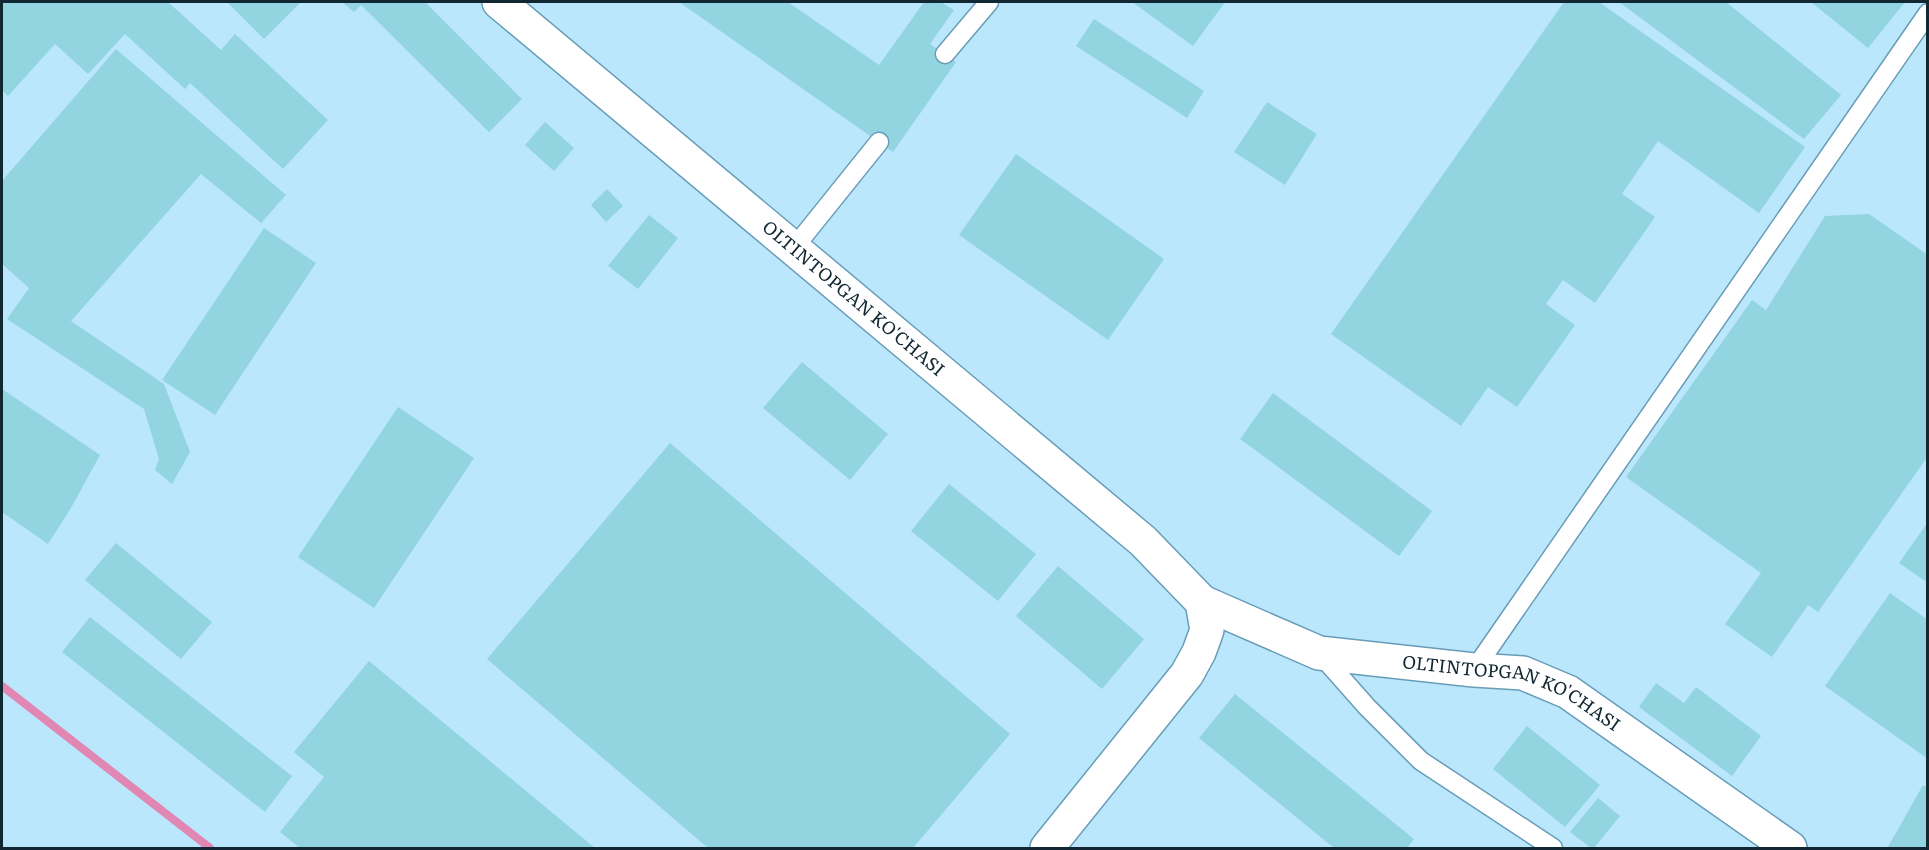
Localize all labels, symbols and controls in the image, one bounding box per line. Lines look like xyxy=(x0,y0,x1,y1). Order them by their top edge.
street label: OLTINTOPGAN KO'CHASI xyxy=(757,213,951,382)
street label: OLTINTOPGAN KO'CHASI xyxy=(1401,647,1626,737)

